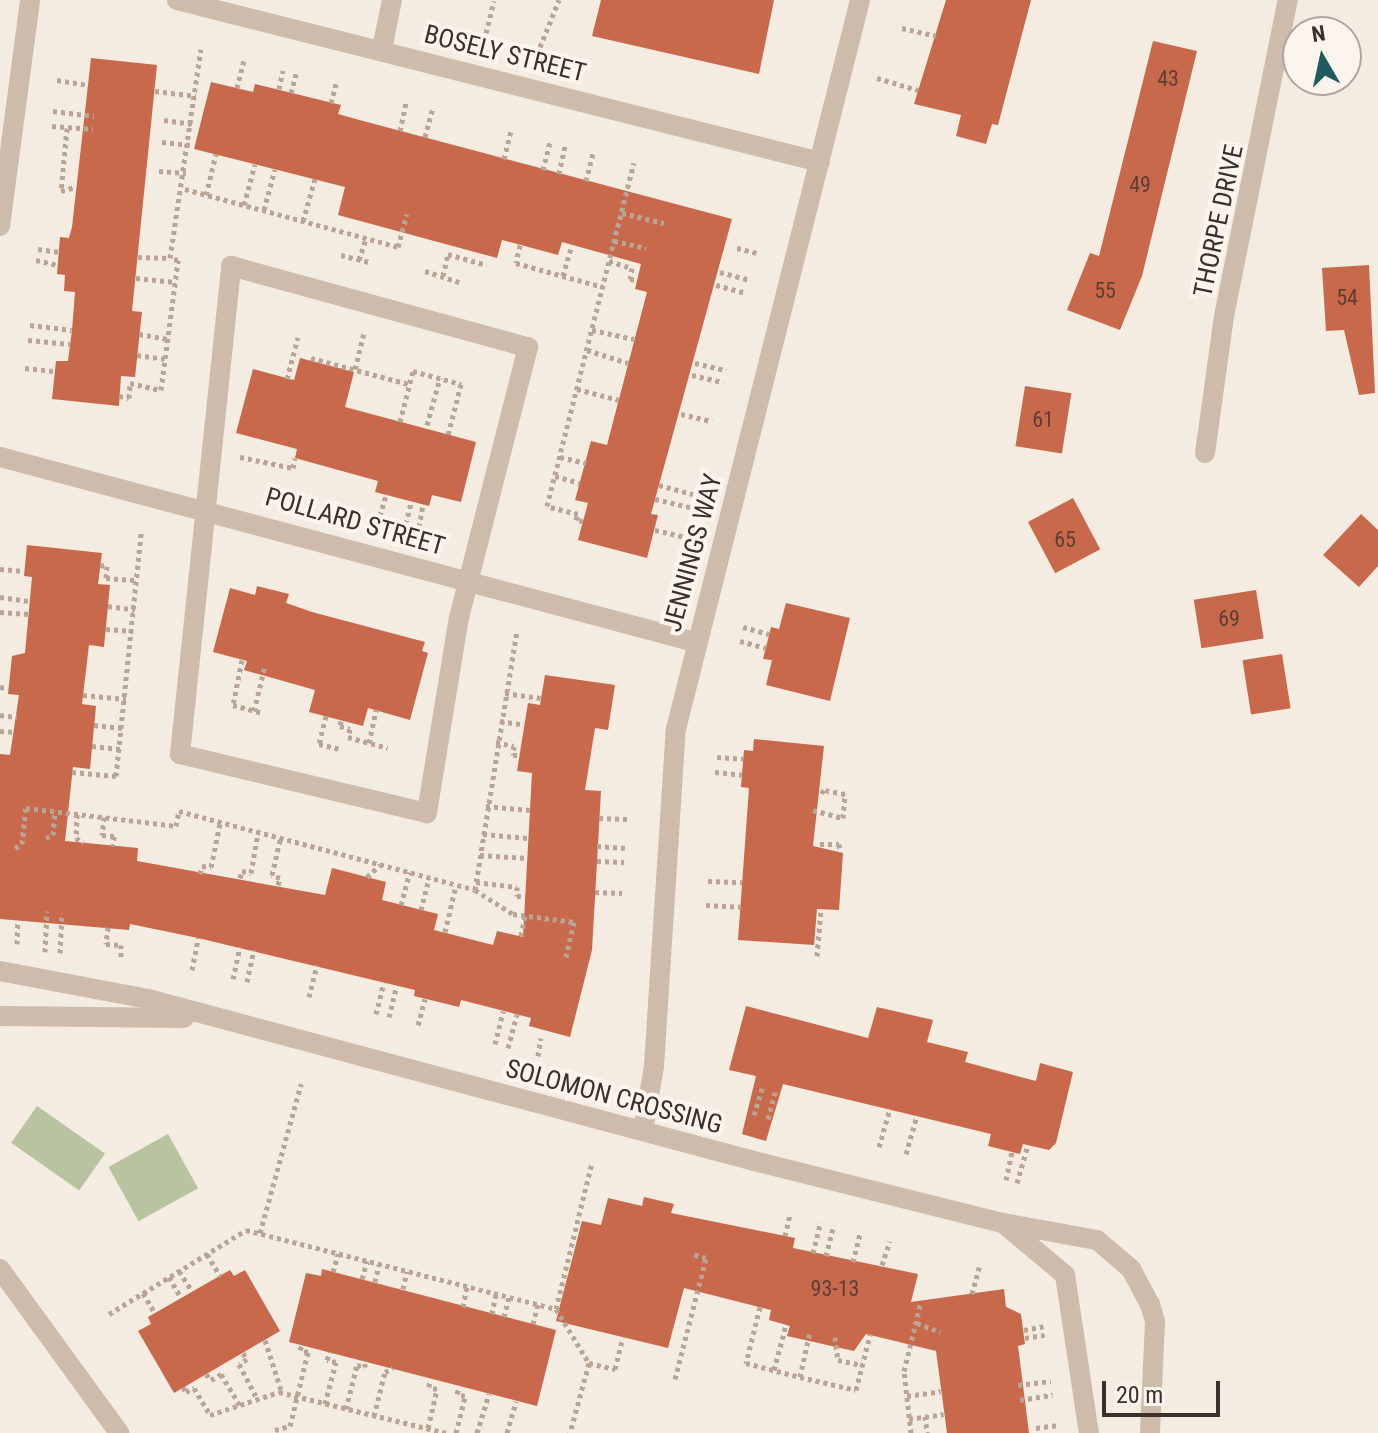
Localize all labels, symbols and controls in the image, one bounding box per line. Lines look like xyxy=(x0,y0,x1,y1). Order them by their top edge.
north arrow xyxy=(1282,16,1362,96)
street label: BOSELY STREET xyxy=(421,19,589,89)
text: N xyxy=(1310,20,1327,47)
house number: 43 xyxy=(1157,66,1179,92)
street label: THORPE DRIVE xyxy=(1188,142,1250,300)
house number: 49 xyxy=(1129,172,1151,198)
house number: 55 xyxy=(1094,278,1116,304)
house number: 54 xyxy=(1336,285,1358,311)
house number: 61 xyxy=(1032,407,1054,433)
street label: JENNINGS WAY xyxy=(657,471,729,635)
street label: POLLARD STREET xyxy=(262,481,448,563)
house number: 65 xyxy=(1054,527,1076,553)
house number: 69 xyxy=(1218,606,1240,632)
street label: SOLOMON CROSSING xyxy=(502,1053,726,1141)
house number: 93-13 xyxy=(811,1276,859,1302)
scale bar xyxy=(1106,1365,1224,1415)
text: 20 m xyxy=(1116,1381,1163,1409)

